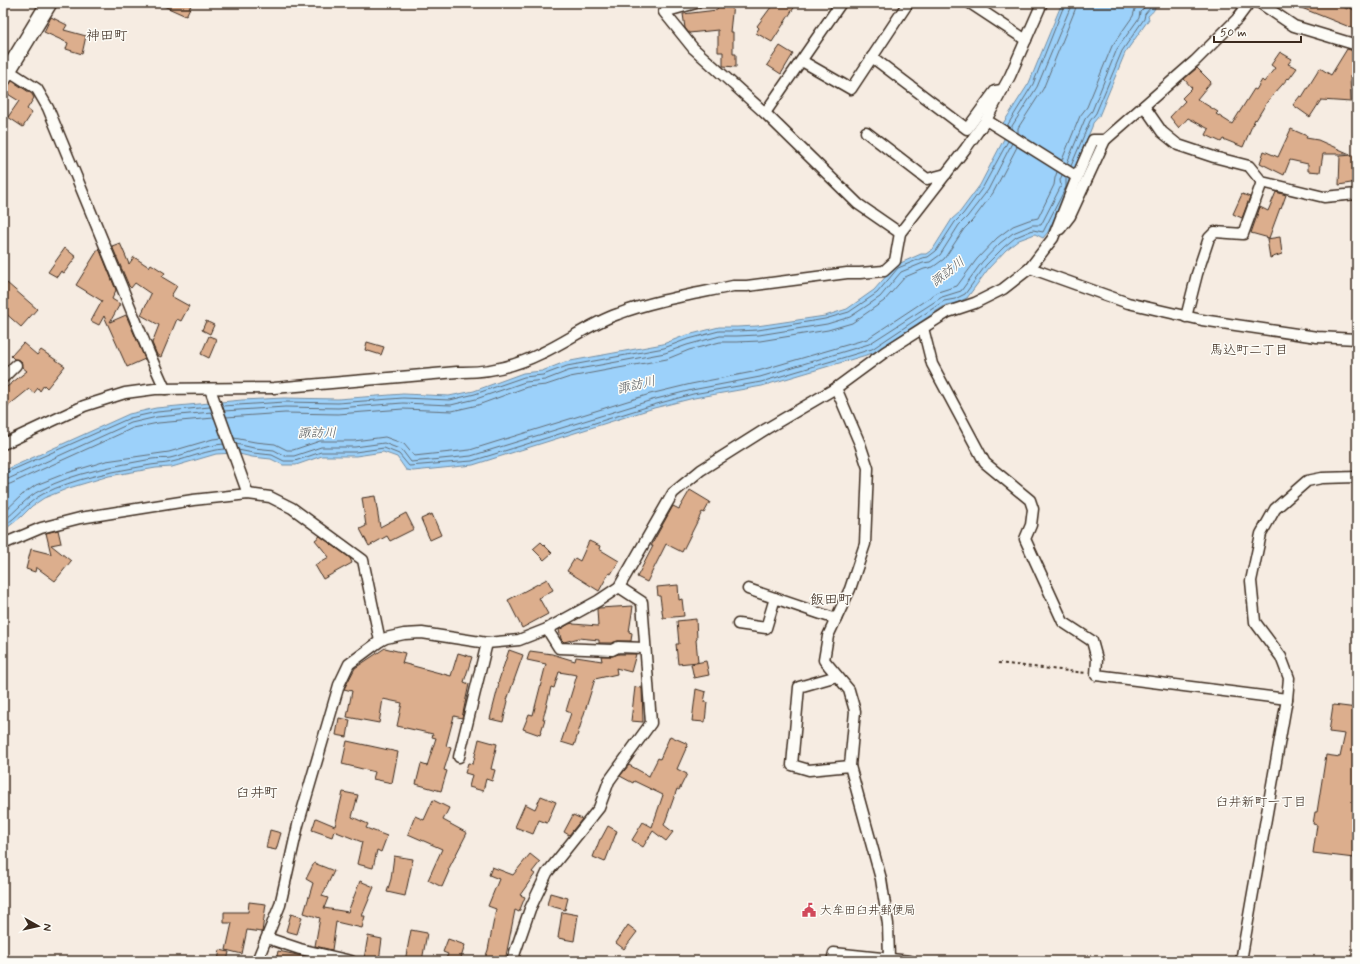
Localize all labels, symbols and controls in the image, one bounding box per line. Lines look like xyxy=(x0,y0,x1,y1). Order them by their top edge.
scale bar xyxy=(1214,18,1301,44)
text: 50 m xyxy=(1220,25,1247,41)
district label: 神田町 xyxy=(86,27,128,45)
water label: 諏訪川 xyxy=(927,253,969,291)
district label: 馬込町二丁目 xyxy=(1210,342,1288,359)
water label: 諏訪川 xyxy=(615,373,657,398)
water label: 諏訪川 xyxy=(297,425,337,442)
district label: 飯田町 xyxy=(810,591,852,609)
district label: 臼井町 xyxy=(236,784,278,802)
district label: 臼井新町一丁目 xyxy=(1215,794,1307,811)
public building icon: 大牟田臼井郵便局 xyxy=(801,902,817,918)
place label: 大牟田臼井郵便局 xyxy=(820,903,916,919)
north arrow xyxy=(18,906,58,946)
text: N xyxy=(39,923,54,932)

